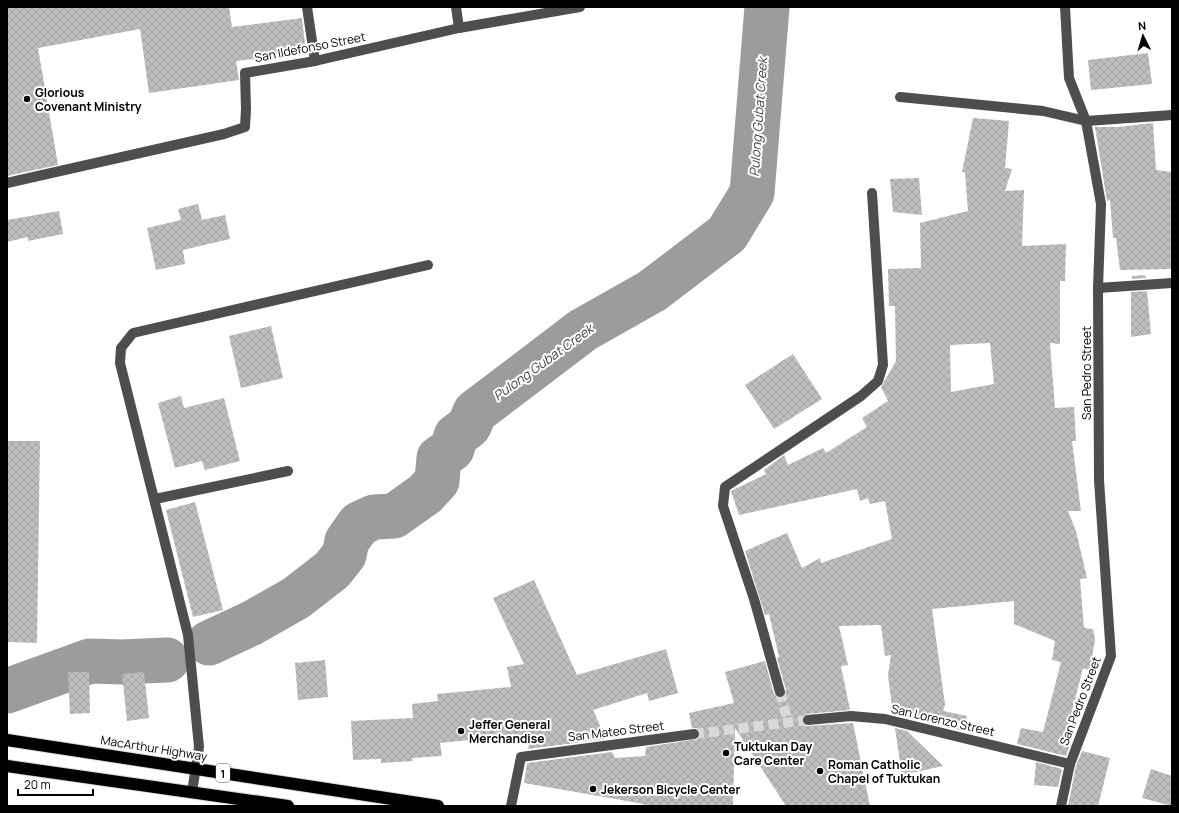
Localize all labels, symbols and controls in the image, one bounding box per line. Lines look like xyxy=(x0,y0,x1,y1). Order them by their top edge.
north arrow xyxy=(1123,16,1163,56)
text: N xyxy=(1137,18,1147,33)
street label: San Ildefonso Street xyxy=(253,28,367,66)
water label: Pulong Gubat Creek xyxy=(745,54,771,177)
place label: Glorious Covenant Ministry xyxy=(35,84,142,115)
marker: Glorious Covenant Ministry xyxy=(22,94,32,104)
water label: Pulong Gubat Creek xyxy=(489,318,599,404)
street label: San Pedro Street xyxy=(1078,326,1095,420)
street label: San Pedro Street xyxy=(1055,654,1105,748)
street label: San Lorenzo Street xyxy=(890,700,997,740)
place label: Jeffer General Merchandise xyxy=(469,716,550,747)
street label: San Mateo Street xyxy=(567,717,665,745)
marker: Jeffer General Merchandise xyxy=(456,726,466,736)
street label: MacArthur Highway xyxy=(99,731,209,765)
place label: Tuktukan Day Care Center xyxy=(734,738,813,769)
marker: Tuktukan Day Care Center xyxy=(721,748,731,758)
place label: Roman Catholic Chapel of Tuktukan xyxy=(828,756,940,787)
road number: 1 xyxy=(216,764,230,782)
marker: Roman Catholic Chapel of Tuktukan xyxy=(815,766,825,776)
scale bar xyxy=(18,771,93,797)
text: 20 m xyxy=(24,776,51,793)
place label: Jekerson Bicycle Center xyxy=(601,781,740,798)
marker: Jekerson Bicycle Center xyxy=(588,784,598,794)

